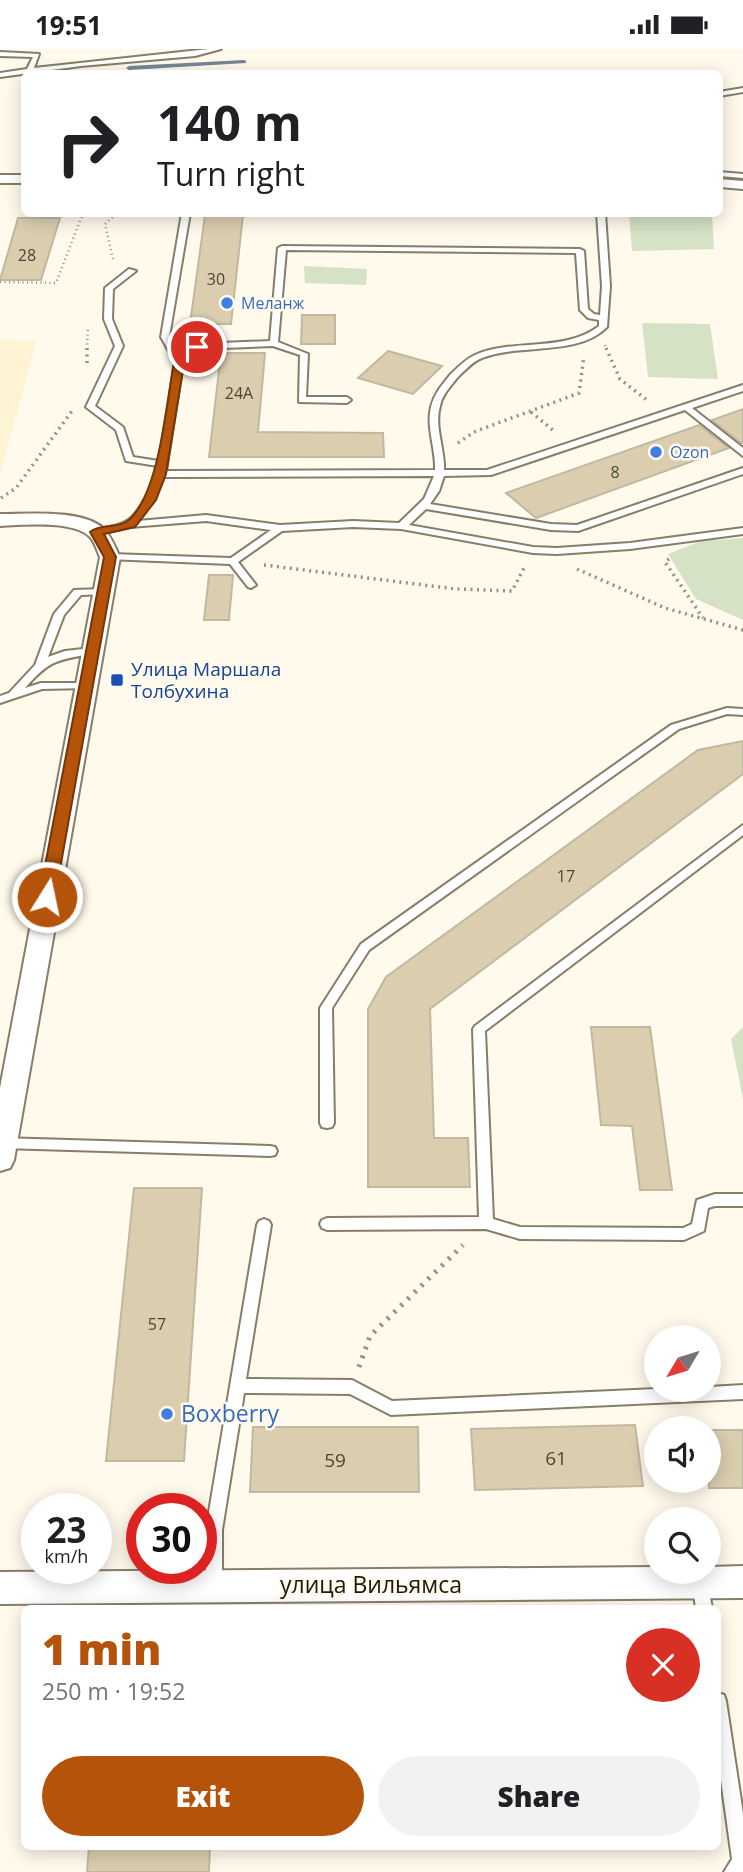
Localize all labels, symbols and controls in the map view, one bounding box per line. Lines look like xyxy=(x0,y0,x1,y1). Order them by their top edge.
text: 19:51 xyxy=(35,7,102,43)
text: 140 m xyxy=(157,89,302,155)
icon: right xyxy=(42,98,133,189)
text: Turn right xyxy=(157,152,305,195)
house number: 28 xyxy=(18,244,36,266)
house number: 30 xyxy=(207,268,225,290)
place label: Меланж xyxy=(241,292,305,314)
marker: Меланж xyxy=(219,295,235,311)
pin xyxy=(167,317,227,377)
icon: arrive xyxy=(178,328,216,366)
house number: 24А xyxy=(225,382,254,404)
place label: Ozon xyxy=(670,441,709,463)
marker: Ozon xyxy=(648,444,664,460)
house number: 8 xyxy=(610,461,620,483)
place label: Улица Маршала Толбухина xyxy=(131,656,281,704)
marker: Улица Маршала Толбухина xyxy=(109,672,125,688)
position arrow xyxy=(10,860,84,934)
house number: 17 xyxy=(557,865,575,887)
house number: 57 xyxy=(148,1313,166,1335)
north arrow xyxy=(644,1325,721,1402)
map controls xyxy=(644,1325,721,1584)
place label: Boxberry xyxy=(181,1397,280,1429)
marker: Boxberry xyxy=(159,1406,175,1422)
button: sound xyxy=(644,1416,721,1493)
house number: 61 xyxy=(545,1445,567,1471)
house number: 59 xyxy=(324,1447,346,1473)
speed limit sign: 30 xyxy=(126,1493,217,1584)
text: 23 xyxy=(46,1506,87,1553)
button: search xyxy=(644,1507,721,1584)
text: km/h xyxy=(45,1544,88,1568)
street label: улица Вильямса xyxy=(280,1568,462,1600)
text: 1 min xyxy=(42,1620,161,1677)
button: close xyxy=(626,1628,700,1702)
text: 250 m · 19:52 xyxy=(42,1675,185,1707)
button: Exit xyxy=(42,1756,364,1836)
button: Share xyxy=(378,1756,700,1836)

